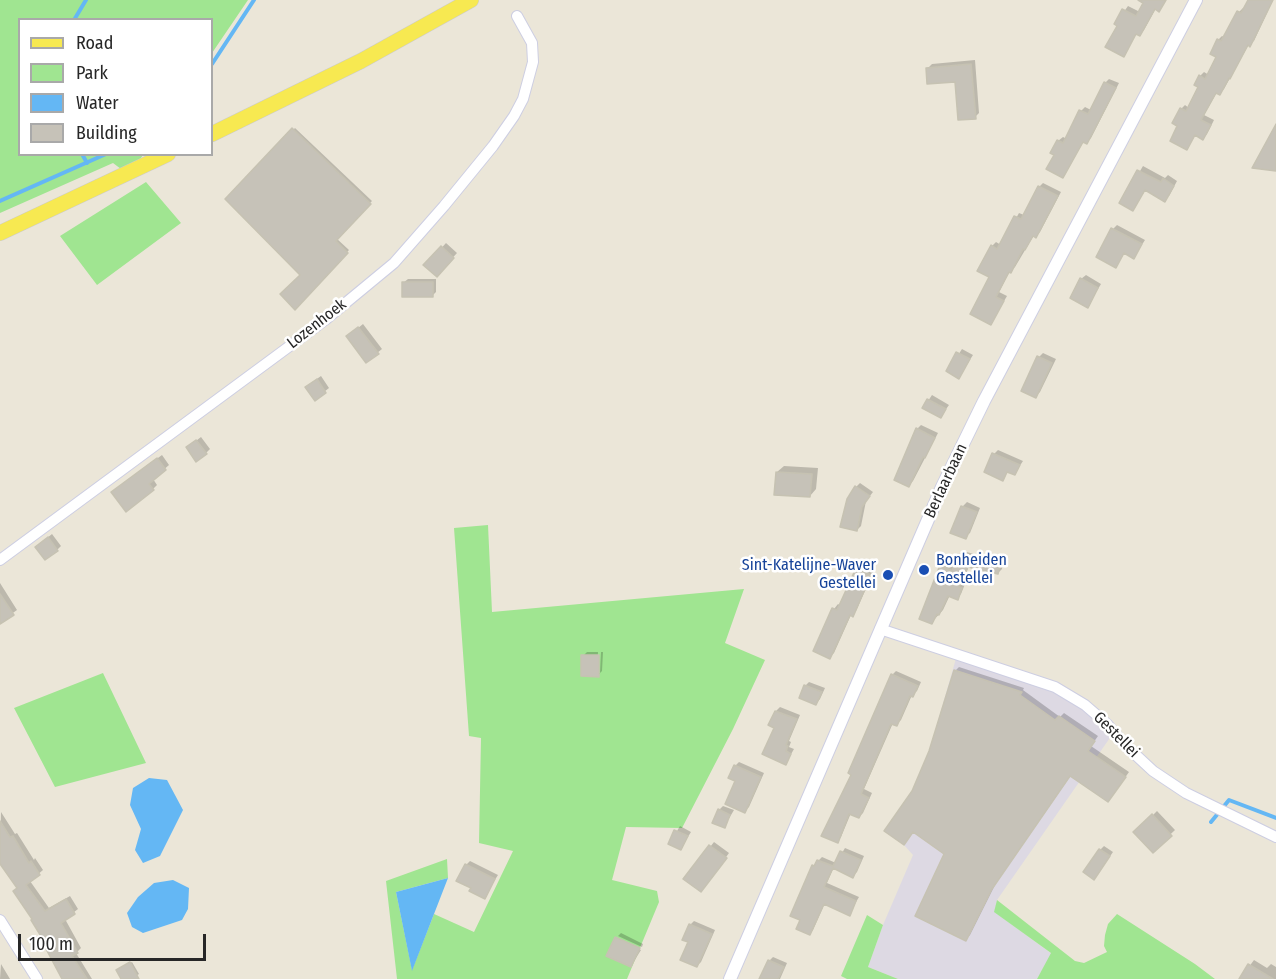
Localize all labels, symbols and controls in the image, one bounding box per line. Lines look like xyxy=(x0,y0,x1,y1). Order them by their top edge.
legend xyxy=(18,18,213,156)
text: Road xyxy=(76,32,113,54)
text: Park xyxy=(76,62,108,84)
text: Water xyxy=(76,92,119,114)
text: Building xyxy=(76,122,137,144)
street label: Lozenhoek xyxy=(284,295,350,353)
street label: Berlaarbaan xyxy=(920,441,972,521)
place label: Bonheiden Gestellei xyxy=(936,551,1007,589)
place label: Sint-Katelijne-Waver Gestellei xyxy=(742,556,876,594)
marker: Bonheiden Gestellei xyxy=(917,563,931,577)
marker: Sint-Katelijne-Waver Gestellei xyxy=(881,568,895,582)
street label: Gestellei xyxy=(1089,708,1143,762)
scale bar xyxy=(21,922,208,960)
text: 100 m xyxy=(29,933,73,955)

